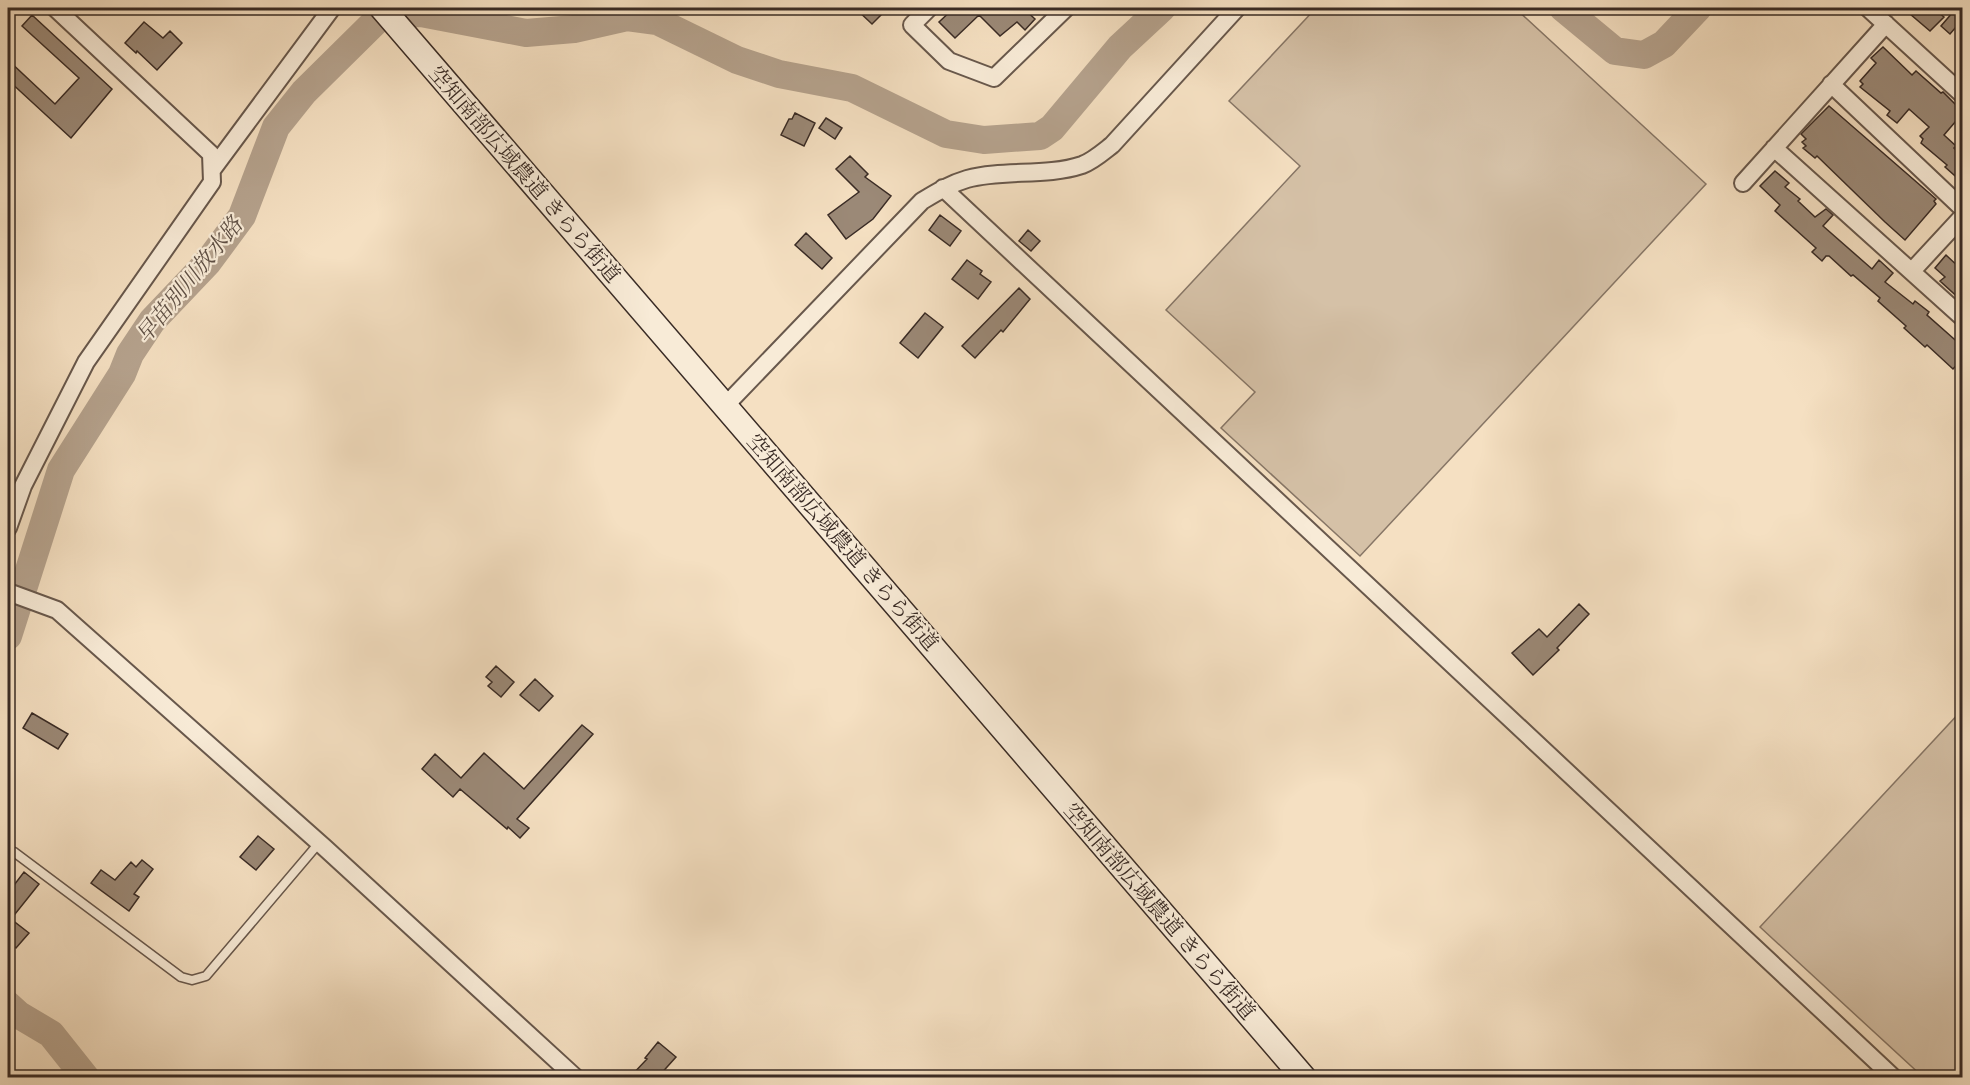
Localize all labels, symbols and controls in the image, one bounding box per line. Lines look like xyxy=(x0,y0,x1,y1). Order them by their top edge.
street label: 空知南部広域農道 きらら街道 xyxy=(424,61,626,287)
water label: 早苗別川放水路 xyxy=(130,210,249,348)
street label: 空知南部広域農道 きらら街道 xyxy=(742,429,944,655)
street label: 空知南部広域農道 きらら街道 xyxy=(1059,798,1261,1024)

